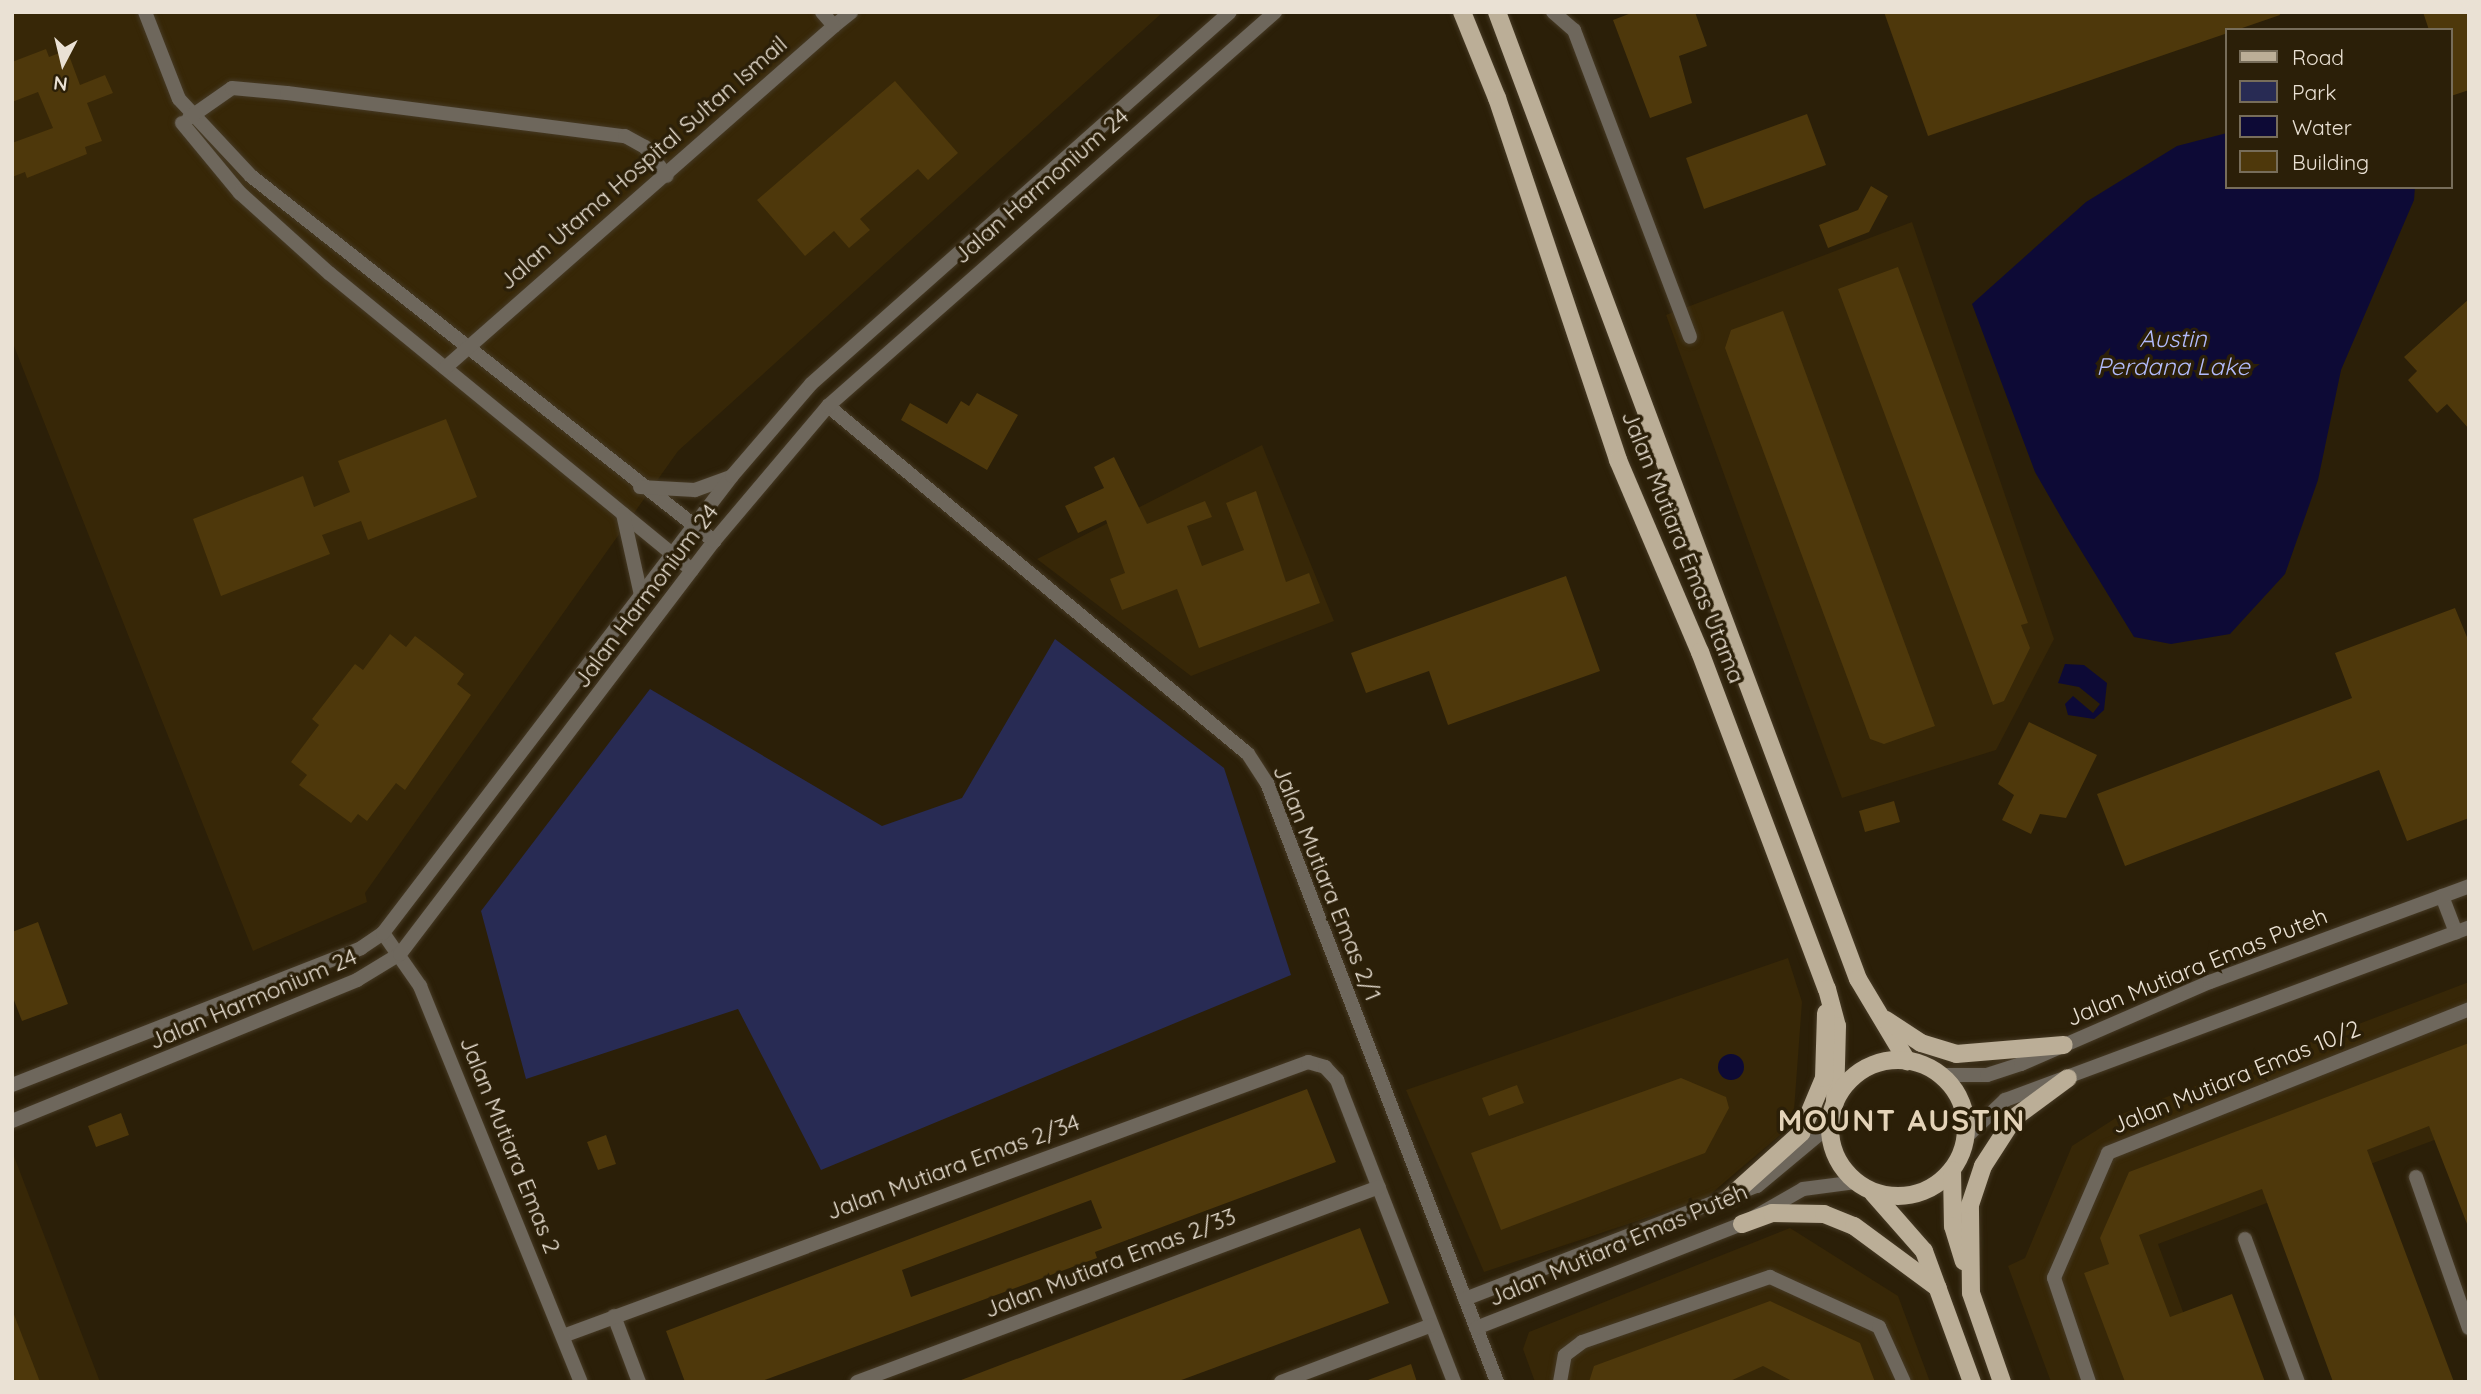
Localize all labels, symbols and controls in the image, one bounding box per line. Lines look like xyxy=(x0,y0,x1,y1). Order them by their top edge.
north arrow xyxy=(28,28,98,98)
legend xyxy=(2226,28,2453,189)
street label: Jalan Utama Hospital Sultan Ismail xyxy=(493,30,793,296)
text: Road xyxy=(2292,44,2344,70)
text: N xyxy=(52,71,69,97)
text: Park xyxy=(2292,79,2336,105)
street label: Jalan Harmonium 24 xyxy=(948,102,1134,270)
text: Water xyxy=(2292,114,2352,140)
text: Building xyxy=(2292,149,2369,175)
water label: Austin Perdana Lake xyxy=(2096,325,2250,381)
street label: Jalan Mutiara Emas Utama xyxy=(1616,407,1750,687)
street label: Jalan Harmonium 24 xyxy=(568,499,724,693)
street label: Jalan Mutiara Emas 2/1 xyxy=(1267,761,1387,1005)
street label: Jalan Mutiara Emas Puteh xyxy=(2063,902,2331,1032)
street label: Jalan Harmonium 24 xyxy=(145,943,361,1055)
street label: Jalan Mutiara Emas 10/2 xyxy=(2108,1014,2364,1140)
street label: Jalan Mutiara Emas 2 xyxy=(454,1033,566,1257)
district label: MOUNT AUSTIN xyxy=(1779,1102,2025,1138)
street label: Jalan Mutiara Emas 2/34 xyxy=(823,1108,1083,1226)
street label: Jalan Mutiara Emas Puteh xyxy=(1484,1178,1752,1312)
street label: Jalan Mutiara Emas 2/33 xyxy=(980,1202,1240,1324)

